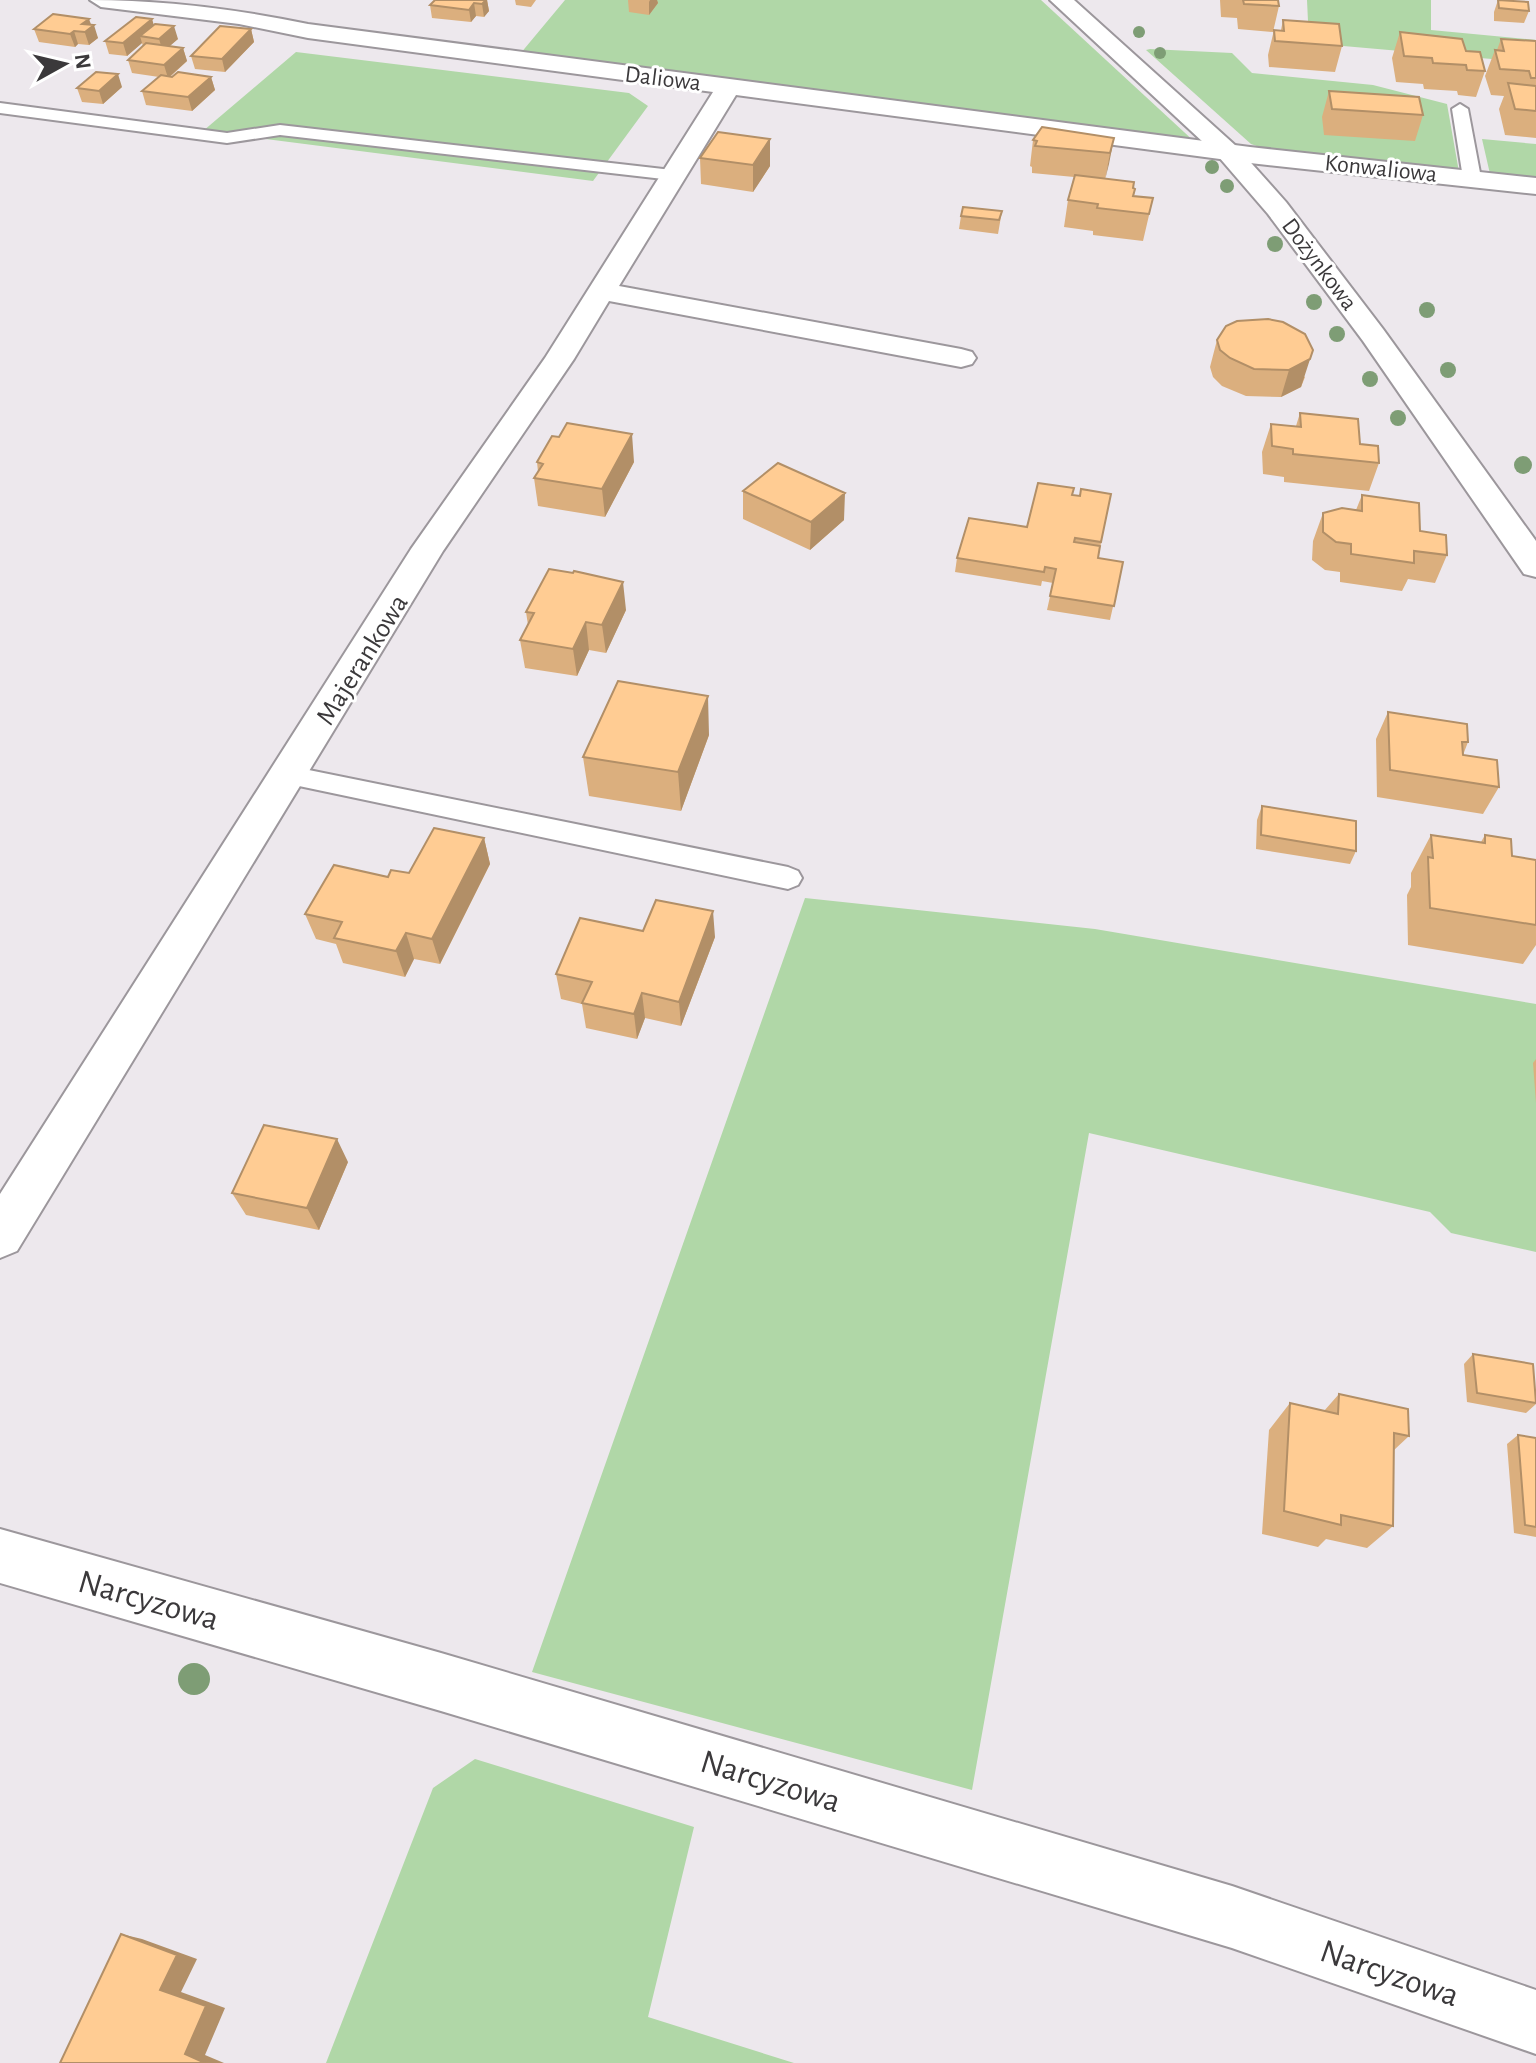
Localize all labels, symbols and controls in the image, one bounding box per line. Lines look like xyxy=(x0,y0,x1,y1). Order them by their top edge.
north arrow xyxy=(24,24,104,104)
text: N xyxy=(71,52,95,70)
street label: Daliowa xyxy=(623,62,702,96)
street label: Konwaliowa xyxy=(1323,151,1438,187)
street label: Dożynkowa xyxy=(1277,214,1361,315)
street label: Majerankowa xyxy=(312,590,414,730)
street label: Narcyzowa xyxy=(74,1565,222,1637)
street label: Narcyzowa xyxy=(696,1745,844,1819)
street label: Narcyzowa xyxy=(1316,1934,1463,2013)

